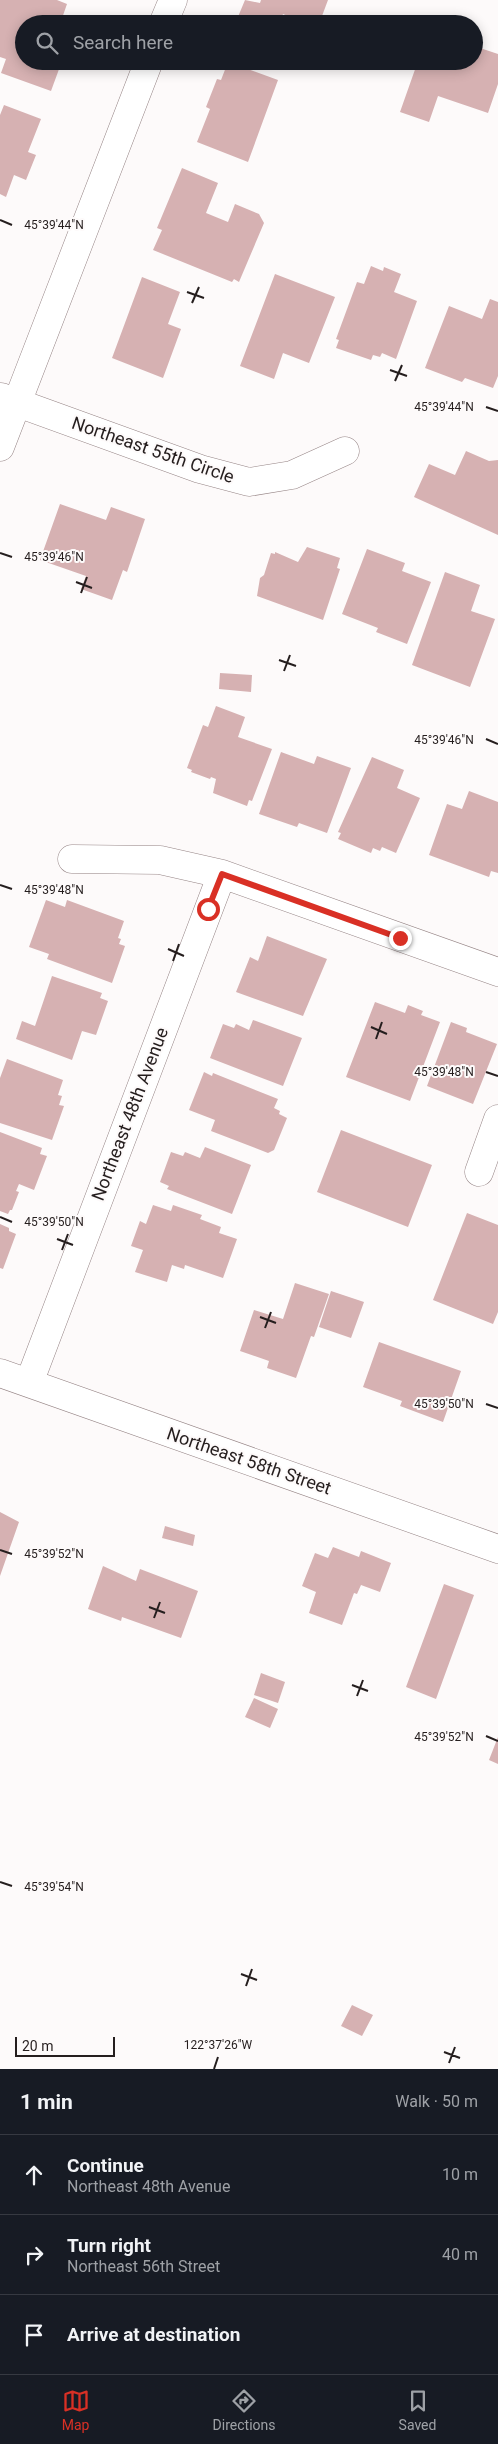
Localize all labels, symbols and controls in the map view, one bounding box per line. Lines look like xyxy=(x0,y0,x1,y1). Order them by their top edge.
search box xyxy=(15,15,483,70)
icon: search xyxy=(33,29,61,57)
text: Search here xyxy=(73,31,173,54)
text: 45°39'44"N xyxy=(24,218,84,232)
text: 45°39'44"N xyxy=(414,400,474,414)
street label: Northeast 55th Circle xyxy=(69,412,237,487)
text: 45°39'46"N xyxy=(24,550,84,564)
text: 45°39'46"N xyxy=(414,733,474,747)
text: 45°39'48"N xyxy=(24,883,84,897)
route start xyxy=(197,898,220,921)
route end xyxy=(389,927,412,950)
street label: Northeast 48th Avenue xyxy=(87,1024,172,1203)
text: 45°39'48"N xyxy=(414,1065,474,1079)
text: 45°39'50"N xyxy=(24,1215,84,1229)
text: 45°39'50"N xyxy=(414,1397,474,1411)
street label: Northeast 58th Street xyxy=(164,1423,334,1499)
text: 45°39'52"N xyxy=(24,1547,84,1561)
text: 45°39'52"N xyxy=(414,1730,474,1744)
text: 45°39'54"N xyxy=(24,1880,84,1894)
scale bar xyxy=(15,2034,115,2057)
text: 20 m xyxy=(22,2038,54,2054)
text: 122°37'26"W xyxy=(184,2038,252,2052)
text: 1 min xyxy=(20,2090,73,2114)
text: Walk · 50 m xyxy=(395,2092,478,2111)
text: Continue xyxy=(67,2154,144,2177)
icon: ahead xyxy=(20,2161,48,2189)
text: 10 m xyxy=(442,2165,478,2184)
text: Northeast 48th Avenue xyxy=(67,2177,230,2196)
text: Turn right xyxy=(67,2234,151,2257)
icon: right xyxy=(20,2241,48,2269)
text: 40 m xyxy=(442,2245,478,2264)
text: Northeast 56th Street xyxy=(67,2257,220,2276)
icon: arrive xyxy=(20,2321,48,2349)
text: Arrive at destination xyxy=(67,2323,240,2346)
tab: Map xyxy=(62,2387,90,2433)
tab: Directions xyxy=(213,2387,276,2433)
tab: Saved xyxy=(399,2387,436,2433)

